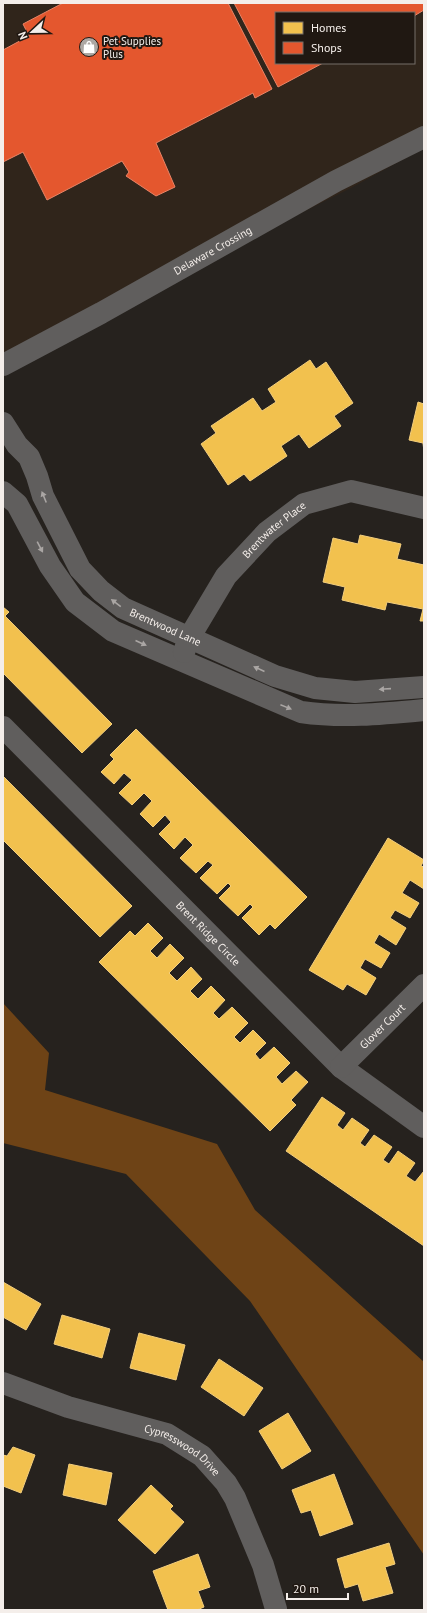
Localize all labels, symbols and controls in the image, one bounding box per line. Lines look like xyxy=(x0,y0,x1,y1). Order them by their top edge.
north arrow xyxy=(12,12,52,52)
legend xyxy=(275,12,415,64)
text: Homes xyxy=(311,20,346,35)
text: N xyxy=(15,30,31,42)
place label: Pet Supplies Plus xyxy=(103,34,161,61)
shop icon: Pet Supplies Plus xyxy=(78,36,100,58)
text: Shops xyxy=(311,40,342,55)
street label: Delaware Crossing xyxy=(171,223,254,278)
one-way arrow xyxy=(40,490,46,502)
street label: Brentwater Place xyxy=(239,498,309,561)
one-way arrow xyxy=(36,541,43,553)
one-way arrow xyxy=(110,598,121,607)
street label: Brentwood Lane xyxy=(127,605,204,649)
one-way arrow xyxy=(136,640,147,646)
one-way arrow xyxy=(253,666,264,672)
one-way arrow xyxy=(379,686,391,693)
one-way arrow xyxy=(280,704,292,710)
street label: Brent Ridge Circle xyxy=(173,898,243,969)
street label: Glover Court xyxy=(356,1000,408,1052)
street label: Cypresswood Drive xyxy=(143,1421,224,1479)
scale bar xyxy=(287,1575,348,1601)
text: 20 m xyxy=(293,1581,319,1596)

